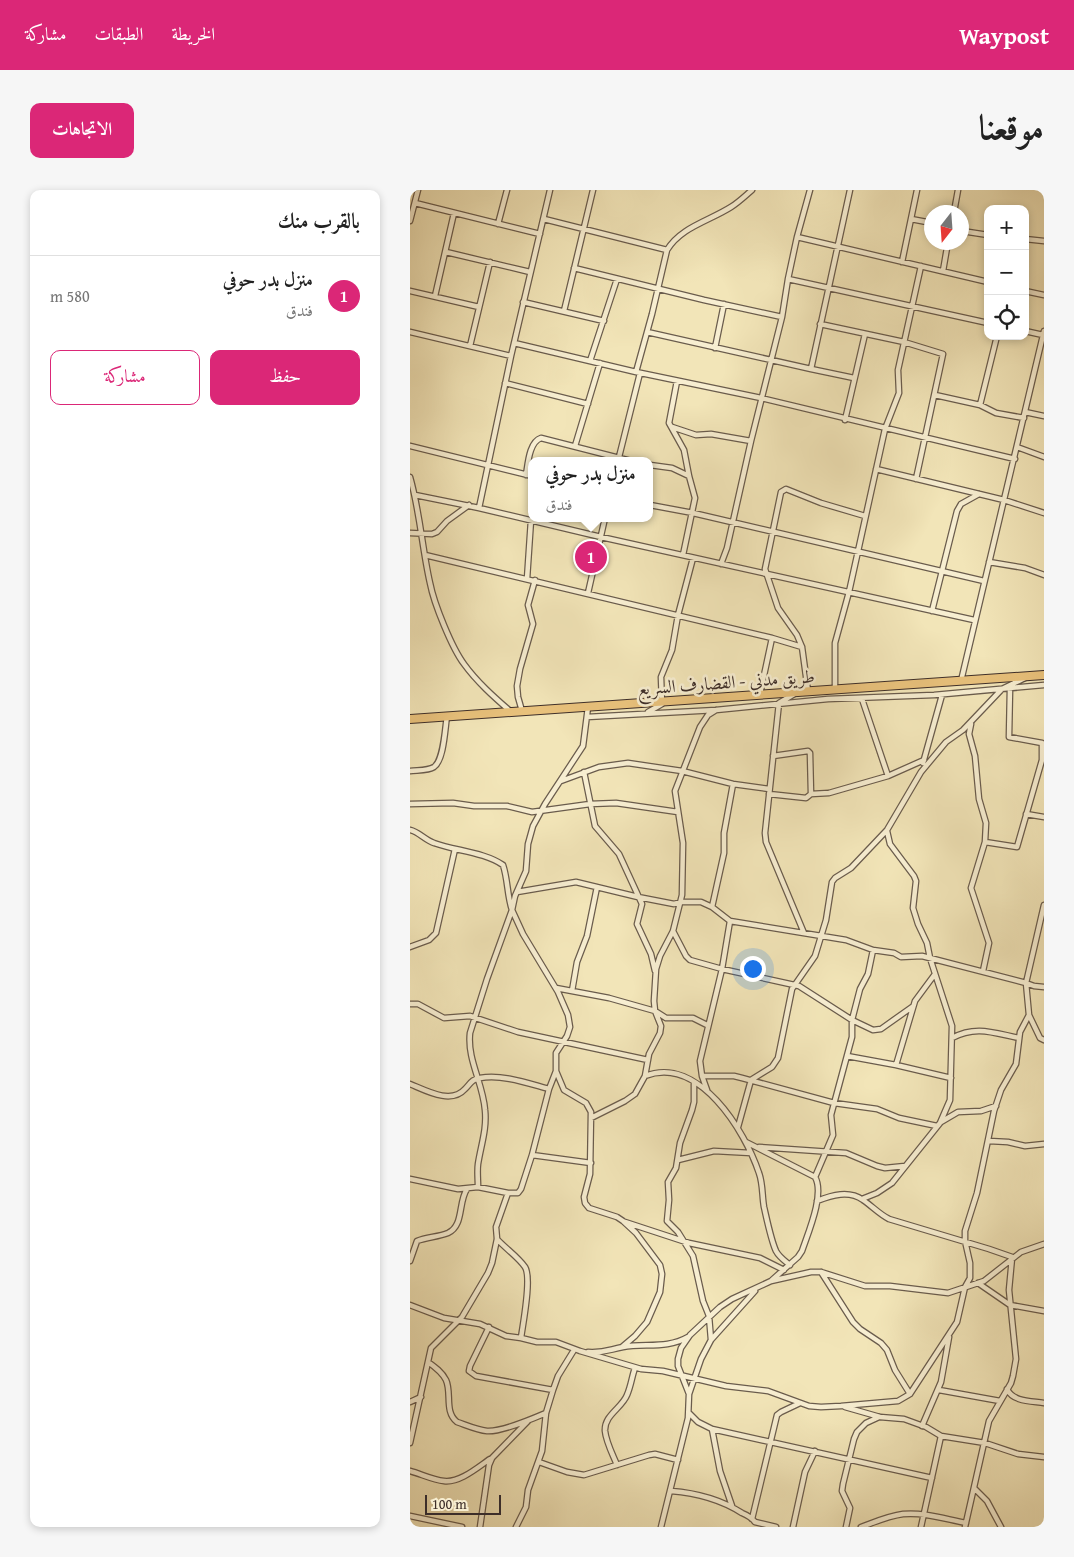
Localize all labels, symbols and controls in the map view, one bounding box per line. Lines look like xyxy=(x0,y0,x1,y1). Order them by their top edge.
text: Waypost xyxy=(959,18,1049,53)
text: مشاركة xyxy=(25,20,66,47)
text: الطبقات xyxy=(94,20,143,47)
text: الخريطة xyxy=(171,20,215,47)
text: موقعنا xyxy=(979,101,1044,152)
button: الاتجاهات xyxy=(30,103,134,158)
text: بالقرب منك xyxy=(278,205,360,236)
north arrow xyxy=(924,205,969,250)
map controls xyxy=(984,205,1029,340)
button: + xyxy=(984,205,1029,250)
button: − xyxy=(984,250,1029,295)
text: منزل بدر حوفي xyxy=(223,265,313,293)
text: 580 m xyxy=(50,284,90,308)
text: 1 xyxy=(340,284,348,308)
button: locate xyxy=(984,295,1029,340)
text: فندق xyxy=(286,298,313,322)
button: مشاركة xyxy=(50,350,200,405)
button: حفظ xyxy=(210,350,360,405)
popup xyxy=(528,457,653,522)
text: منزل بدر حوفي xyxy=(545,459,636,487)
text: فندق xyxy=(545,492,573,516)
pin: 1 xyxy=(575,538,607,576)
street label: طريق مدني - القضارف السريع xyxy=(636,662,816,705)
your location xyxy=(740,956,766,982)
scale bar xyxy=(425,1492,501,1515)
text: 100 m xyxy=(432,1494,467,1514)

